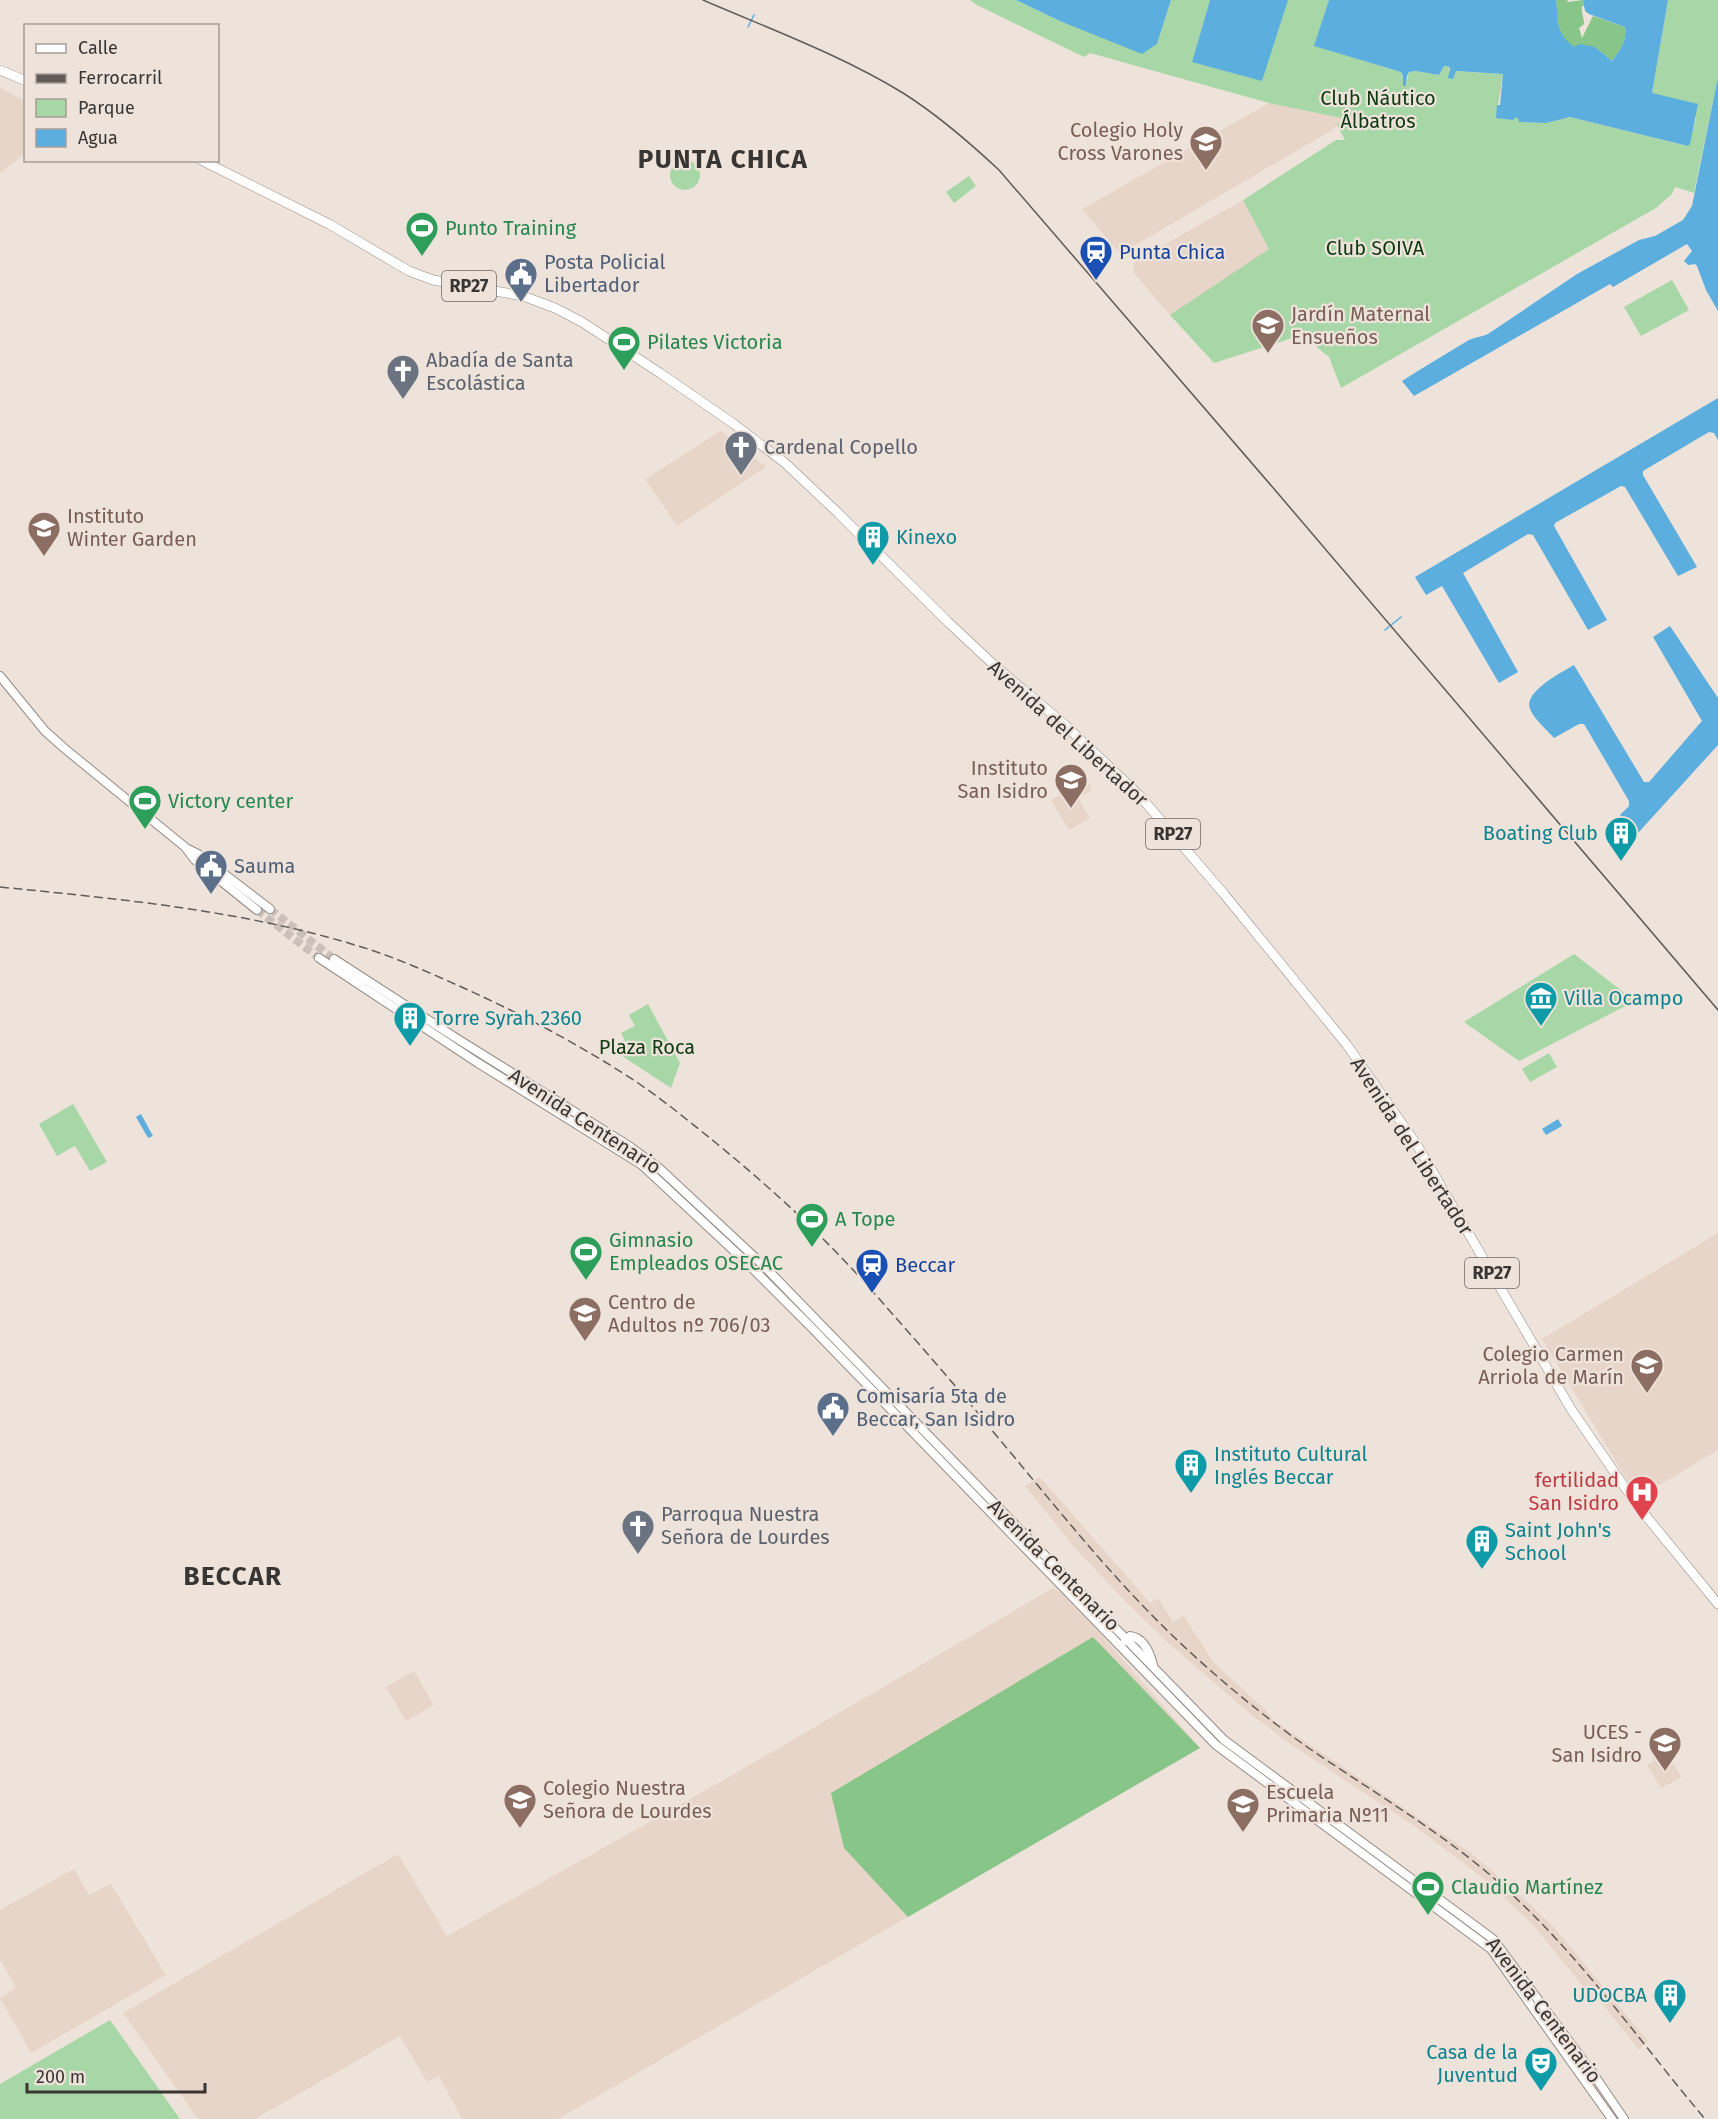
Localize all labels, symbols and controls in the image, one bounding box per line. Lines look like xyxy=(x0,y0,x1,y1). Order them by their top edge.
legend xyxy=(24,24,219,162)
text: Calle xyxy=(78,37,118,59)
text: Ferrocarril xyxy=(78,67,162,89)
park label: Club Náutico Álbatros xyxy=(1320,86,1436,133)
text: Parque xyxy=(78,97,135,119)
place label: Colegio Holy Cross Varones xyxy=(1058,118,1183,165)
school or university icon: Colegio Holy Cross Varones xyxy=(1188,124,1224,171)
text: Agua xyxy=(78,127,118,149)
district label: PUNTA CHICA xyxy=(638,144,808,175)
sports icon: Punto Training xyxy=(404,210,440,257)
place label: Punto Training xyxy=(445,216,577,240)
station icon: Punta Chica xyxy=(1078,234,1114,281)
park label: Club SOIVA xyxy=(1326,236,1425,260)
place label: Punta Chica xyxy=(1119,240,1225,264)
place label: Posta Policial Libertador xyxy=(544,250,665,297)
public building icon: Posta Policial Libertador xyxy=(503,256,539,303)
road number: RP27 xyxy=(442,271,496,301)
place label: Jardín Maternal Ensueños xyxy=(1291,302,1430,349)
school or university icon: Jardín Maternal Ensueños xyxy=(1250,307,1286,354)
sports icon: Pilates Victoria xyxy=(606,324,642,371)
place label: Pilates Victoria xyxy=(647,330,783,354)
place label: Abadía de Santa Escolástica xyxy=(426,348,574,395)
church icon: Abadía de Santa Escolástica xyxy=(385,353,421,400)
church icon: Cardenal Copello xyxy=(723,429,759,476)
place label: Cardenal Copello xyxy=(764,435,918,459)
place label: Instituto Winter Garden xyxy=(67,504,197,551)
school or university icon: Instituto Winter Garden xyxy=(26,510,62,557)
building icon: Kinexo xyxy=(855,519,891,566)
place label: Kinexo xyxy=(896,525,957,549)
street label: Avenida del Libertador xyxy=(983,655,1153,811)
place label: Instituto San Isidro xyxy=(958,756,1048,803)
school or university icon: Instituto San Isidro xyxy=(1053,762,1089,809)
sports icon: Victory center xyxy=(127,783,163,830)
place label: Victory center xyxy=(168,789,293,813)
building icon: Boating Club xyxy=(1603,815,1639,862)
road number: RP27 xyxy=(1146,819,1200,849)
place label: Boating Club xyxy=(1483,821,1598,845)
public building icon: Sauma xyxy=(193,848,229,895)
place label: Sauma xyxy=(234,854,295,878)
museum icon: Villa Ocampo xyxy=(1523,980,1559,1027)
place label: Villa Ocampo xyxy=(1564,986,1683,1010)
building icon: Torre Syrah 2360 xyxy=(392,1000,428,1047)
place label: Torre Syrah 2360 xyxy=(433,1006,582,1030)
park label: Plaza Roca xyxy=(599,1035,695,1059)
street label: Avenida del Libertador xyxy=(1346,1053,1479,1240)
street label: Avenida Centenario xyxy=(504,1063,666,1179)
sports icon: A Tope xyxy=(794,1201,830,1248)
place label: A Tope xyxy=(835,1207,895,1231)
place label: Gimnasio Empleados OSECAC xyxy=(609,1228,783,1275)
sports icon: Gimnasio Empleados OSECAC xyxy=(568,1234,604,1281)
station icon: Beccar xyxy=(854,1247,890,1294)
place label: Beccar xyxy=(895,1253,955,1277)
road number: RP27 xyxy=(1465,1258,1519,1288)
place label: Centro de Adultos nº 706/03 xyxy=(608,1290,770,1337)
school or university icon: Centro de Adultos nº 706/03 xyxy=(567,1295,603,1342)
place label: Colegio Carmen Arriola de Marín xyxy=(1478,1342,1624,1389)
school or university icon: Colegio Carmen Arriola de Marín xyxy=(1629,1347,1665,1394)
place label: Comisaría 5ta de Beccar, San Isidro xyxy=(856,1384,1015,1431)
public building icon: Comisaría 5ta de Beccar, San Isidro xyxy=(815,1390,851,1437)
place label: Instituto Cultural Inglés Beccar xyxy=(1214,1442,1367,1489)
building icon: Instituto Cultural Inglés Beccar xyxy=(1173,1447,1209,1494)
place label: fertilidad San Isidro xyxy=(1529,1468,1619,1515)
hospital icon: fertilidad San Isidro xyxy=(1624,1474,1660,1521)
street label: Avenida Centenario xyxy=(983,1494,1125,1636)
place label: Parroqua Nuestra Señora de Lourdes xyxy=(661,1502,830,1549)
church icon: Parroqua Nuestra Señora de Lourdes xyxy=(620,1508,656,1555)
place label: Saint John's School xyxy=(1505,1518,1611,1565)
building icon: Saint John's School xyxy=(1464,1523,1500,1570)
district label: BECCAR xyxy=(183,1561,283,1592)
place label: UCES - San Isidro xyxy=(1552,1720,1642,1767)
school or university icon: UCES - San Isidro xyxy=(1647,1725,1683,1772)
place label: Colegio Nuestra Señora de Lourdes xyxy=(543,1776,712,1823)
place label: Escuela Primaria Nº11 xyxy=(1266,1780,1389,1827)
school or university icon: Colegio Nuestra Señora de Lourdes xyxy=(502,1782,538,1829)
school or university icon: Escuela Primaria Nº11 xyxy=(1225,1786,1261,1833)
sports icon: Claudio Martínez xyxy=(1410,1869,1446,1916)
place label: Claudio Martínez xyxy=(1451,1875,1603,1899)
street label: Avenida Centenario xyxy=(1481,1932,1607,2088)
building icon: UDOCBA xyxy=(1652,1977,1688,2024)
place label: UDOCBA xyxy=(1572,1983,1648,2007)
place label: Casa de la Juventud xyxy=(1426,2040,1518,2087)
theatre icon: Casa de la Juventud xyxy=(1523,2045,1559,2092)
scale bar xyxy=(27,2056,206,2094)
text: 200 m xyxy=(36,2066,85,2088)

